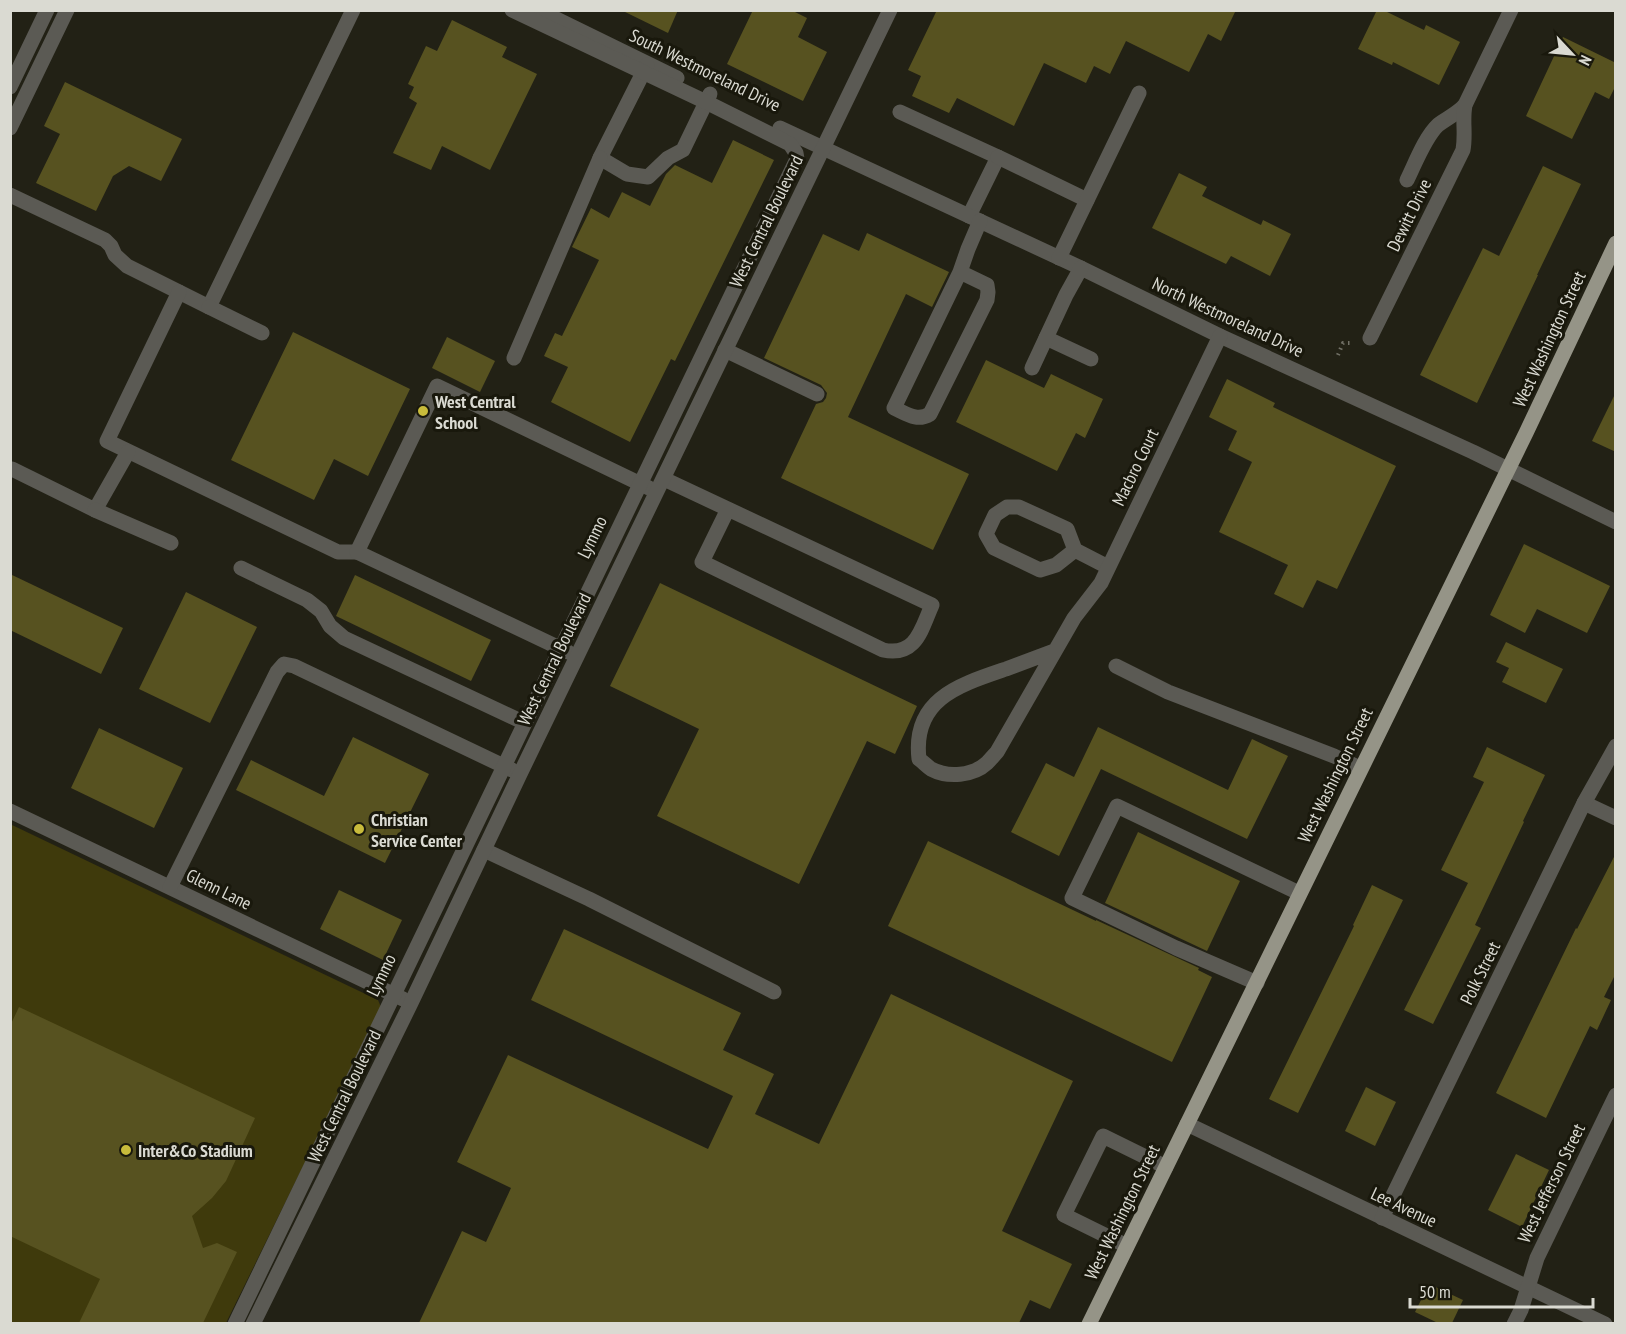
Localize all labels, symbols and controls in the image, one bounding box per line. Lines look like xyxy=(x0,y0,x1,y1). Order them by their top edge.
street label: South Westmoreland Drive xyxy=(626,23,784,117)
north arrow xyxy=(1542,24,1602,84)
text: N xyxy=(1575,52,1596,69)
street label: West Central Boulevard xyxy=(724,151,808,291)
street label: Dewitt Drive xyxy=(1382,175,1436,255)
street label: West Washington Street xyxy=(1507,267,1591,411)
street label: North Westmoreland Drive xyxy=(1149,272,1307,362)
place label: West Central School xyxy=(434,390,516,434)
marker: West Central School xyxy=(416,404,430,418)
street label: Macbro Court xyxy=(1106,425,1164,509)
street label: Lymmo xyxy=(572,512,612,562)
street label: West Central Boulevard xyxy=(512,589,596,729)
street label: West Washington Street xyxy=(1292,704,1378,846)
place label: Christian Service Center xyxy=(371,808,463,852)
marker: Christian Service Center xyxy=(352,822,366,836)
street label: Glenn Lane xyxy=(183,863,255,915)
street label: Polk Street xyxy=(1455,938,1505,1008)
street label: Lymmo xyxy=(361,950,401,1000)
street label: West Central Boulevard xyxy=(302,1026,386,1166)
street label: West Jefferson Street xyxy=(1512,1120,1590,1246)
place label: Inter&Co Stadium xyxy=(138,1139,253,1162)
street label: West Washington Street xyxy=(1079,1141,1165,1283)
marker: Inter&Co Stadium xyxy=(119,1143,133,1157)
street label: Lee Avenue xyxy=(1367,1182,1441,1232)
scale bar xyxy=(1410,1271,1593,1309)
text: 50 m xyxy=(1419,1280,1451,1303)

